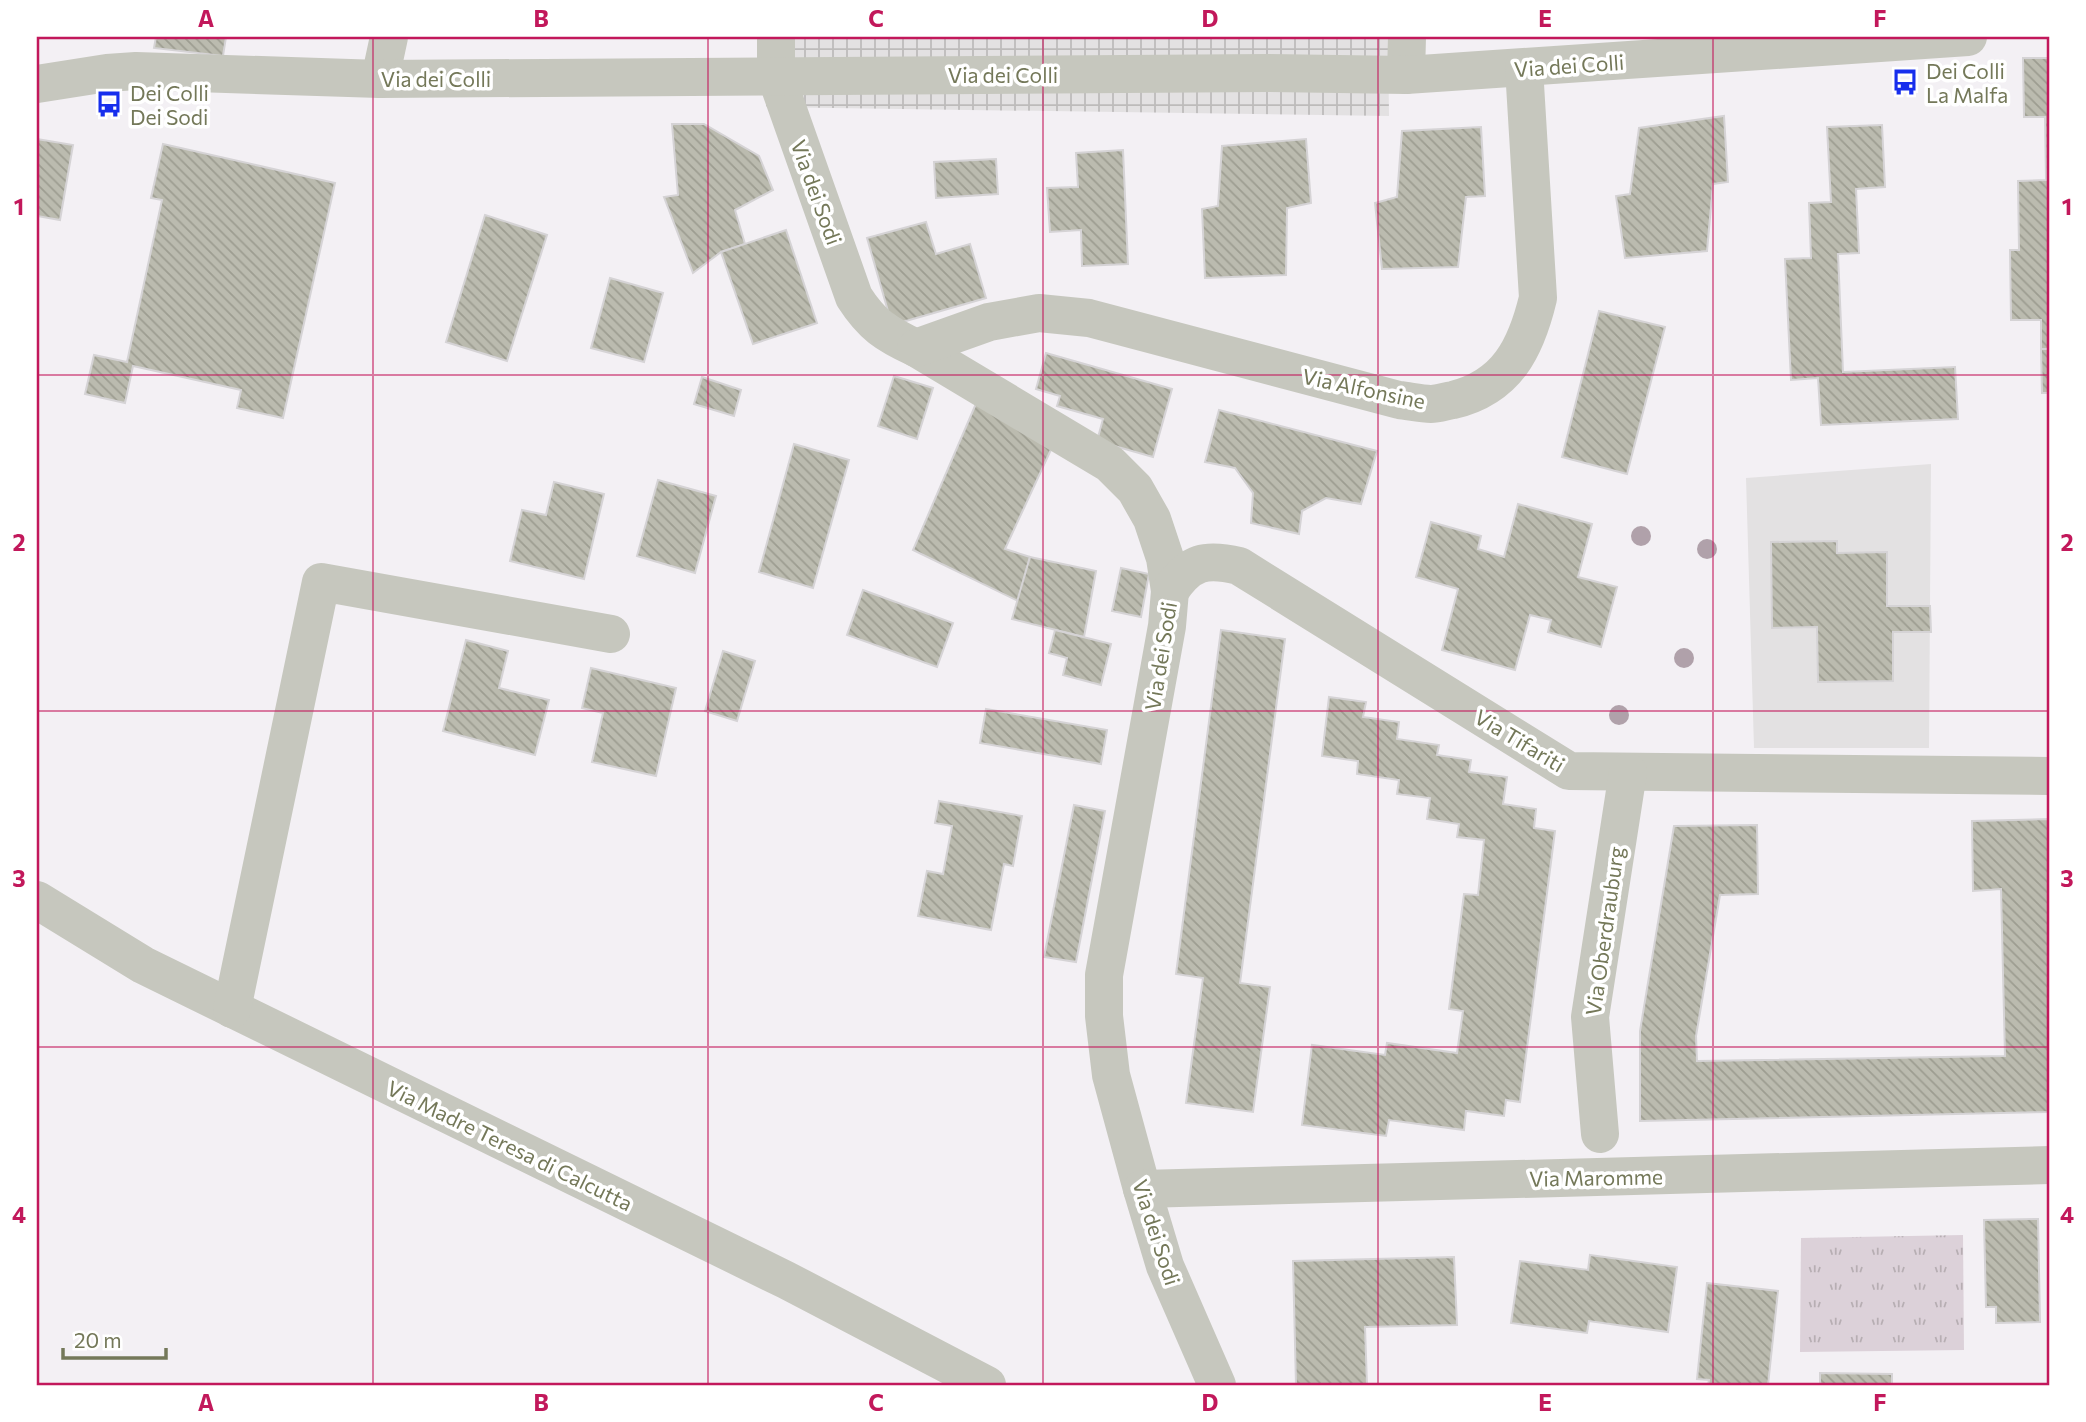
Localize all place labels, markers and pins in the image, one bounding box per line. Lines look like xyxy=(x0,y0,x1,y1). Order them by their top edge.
place label: Dei Colli La Malfa xyxy=(1926,58,2008,107)
bus stop icon: Dei Colli La Malfa xyxy=(1890,67,1920,97)
place label: Dei Colli Dei Sodi xyxy=(130,80,209,129)
bus stop icon: Dei Colli Dei Sodi xyxy=(94,89,124,119)

